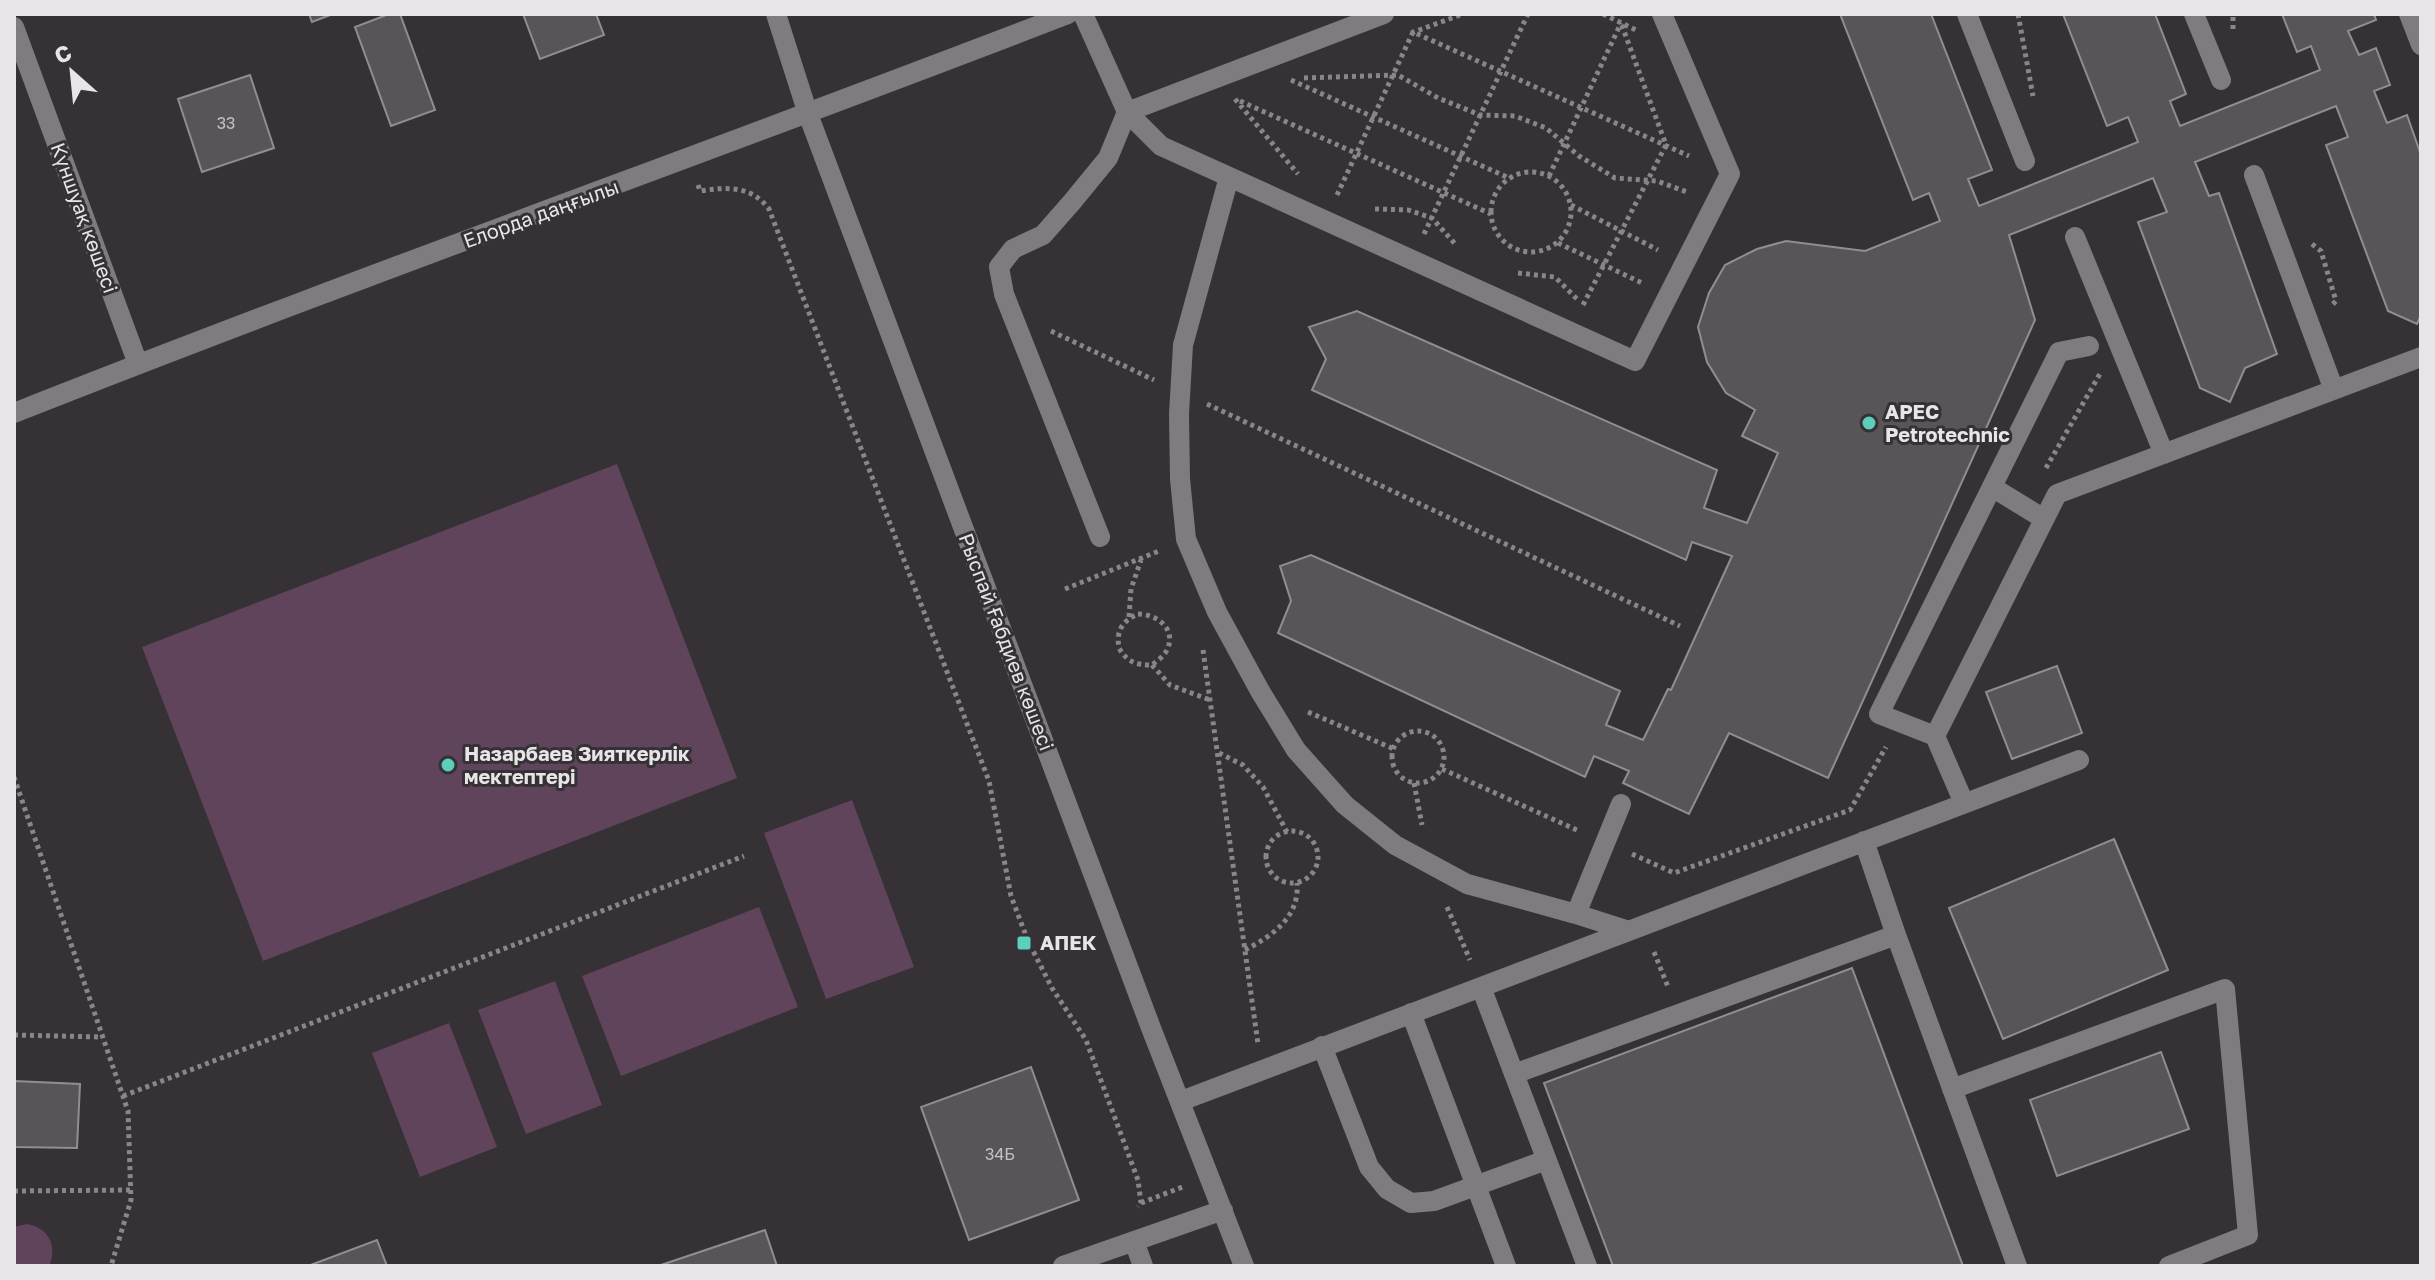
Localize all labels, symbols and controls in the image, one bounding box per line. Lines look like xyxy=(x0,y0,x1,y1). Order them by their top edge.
north arrow xyxy=(32,32,112,112)
text: С xyxy=(50,38,76,69)
house number: 33 xyxy=(217,113,235,133)
street label: Күншуақ көшесі xyxy=(46,139,123,297)
street label: Елорда даңғылы xyxy=(460,174,622,252)
place label: APEC Petrotechnic xyxy=(1885,399,2010,446)
marker: APEC Petrotechnic xyxy=(1860,414,1878,432)
street label: Рыспай Ғабдиев көшесі xyxy=(954,530,1059,754)
place label: Назарбаев Зияткерлік мектептері xyxy=(464,741,690,788)
marker: Назарбаев Зияткерлік мектептері xyxy=(439,756,457,774)
place label: АПЕК xyxy=(1040,930,1097,954)
marker: АПЕК xyxy=(1015,934,1033,952)
house number: 34Б xyxy=(985,1144,1015,1164)

